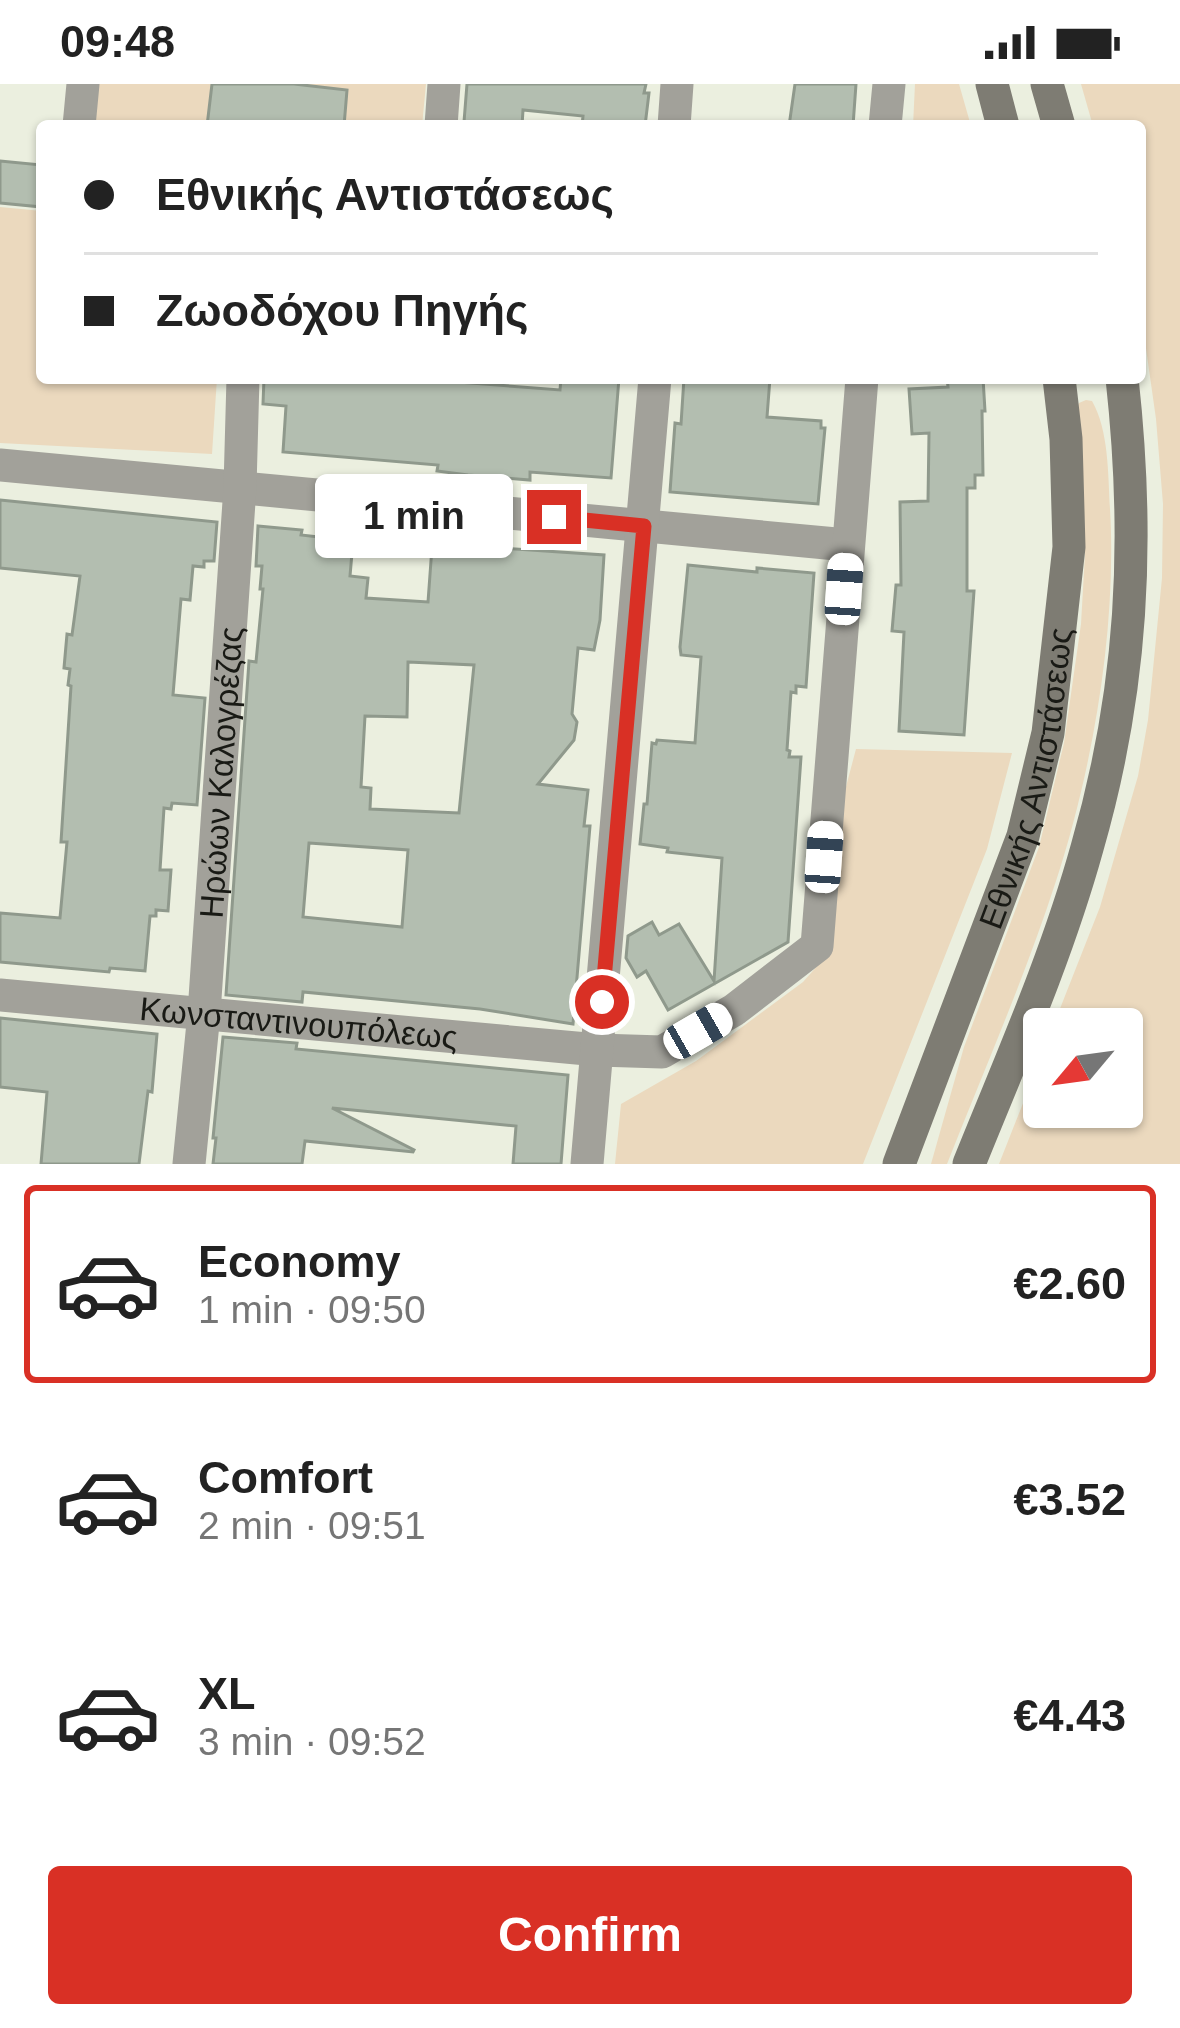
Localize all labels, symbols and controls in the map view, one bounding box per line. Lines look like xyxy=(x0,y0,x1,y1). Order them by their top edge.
text: 09:48 xyxy=(60,16,175,67)
text: Εθνικής Αντιστάσεως xyxy=(156,169,614,220)
text: Ζωοδόχου Πηγής xyxy=(156,285,529,336)
callout: 1 min xyxy=(314,475,512,559)
route end xyxy=(527,490,581,544)
text: 1 min xyxy=(363,494,465,537)
car xyxy=(824,552,864,626)
street label: Ηρώων Καλογρέζας xyxy=(192,625,249,919)
street label: Εθνικής Αντιστάσεως xyxy=(971,626,1078,934)
car xyxy=(804,820,844,894)
route start xyxy=(575,975,629,1029)
street label: Κωνσταντινουπόλεως xyxy=(138,989,459,1056)
car xyxy=(658,997,738,1065)
north arrow xyxy=(1023,1008,1143,1128)
map controls xyxy=(1023,1008,1143,1128)
icon: car xyxy=(54,1230,162,1338)
text: Economy xyxy=(198,1236,401,1287)
text: €2.60 xyxy=(1013,1258,1126,1309)
text: 1 min · 09:50 xyxy=(198,1288,426,1331)
icon: car xyxy=(54,1446,162,1554)
text: Comfort xyxy=(198,1452,373,1503)
text: €3.52 xyxy=(1013,1474,1126,1525)
text: 2 min · 09:51 xyxy=(198,1504,426,1547)
icon: car xyxy=(54,1662,162,1770)
text: XL xyxy=(198,1668,256,1719)
text: €4.43 xyxy=(1013,1690,1126,1741)
text: 3 min · 09:52 xyxy=(198,1720,426,1763)
button: Confirm xyxy=(48,1866,1132,2004)

